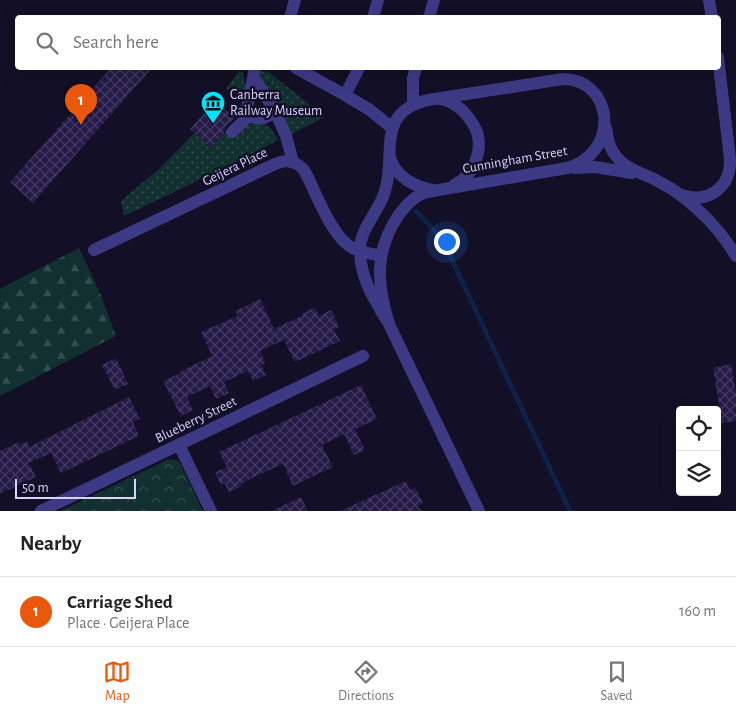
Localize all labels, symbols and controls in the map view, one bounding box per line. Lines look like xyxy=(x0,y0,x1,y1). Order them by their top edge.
search box xyxy=(15,15,721,70)
icon: search xyxy=(33,29,61,57)
text: Search here xyxy=(73,33,159,52)
pin: 1 xyxy=(65,84,97,125)
place label: Canberra Railway Museum xyxy=(230,88,322,118)
museum icon: Canberra Railway Museum xyxy=(200,90,226,124)
street label: Cunningham Street xyxy=(462,144,569,176)
street label: Geijera Place xyxy=(200,145,270,189)
your location xyxy=(434,229,460,255)
street label: Blueberry Street xyxy=(153,394,239,446)
map controls xyxy=(676,406,721,496)
button: locate xyxy=(676,406,721,451)
button: layers xyxy=(676,451,721,496)
scale bar xyxy=(15,476,136,499)
text: 50 m xyxy=(22,481,49,495)
text: Nearby xyxy=(20,533,81,554)
text: Carriage Shed xyxy=(67,593,173,612)
text: 1 xyxy=(33,603,39,619)
text: 160 m xyxy=(679,603,716,619)
text: Place · Geijera Place xyxy=(67,615,190,631)
tab: Map xyxy=(103,658,131,705)
tab: Directions xyxy=(338,658,394,705)
tab: Saved xyxy=(601,658,633,705)

